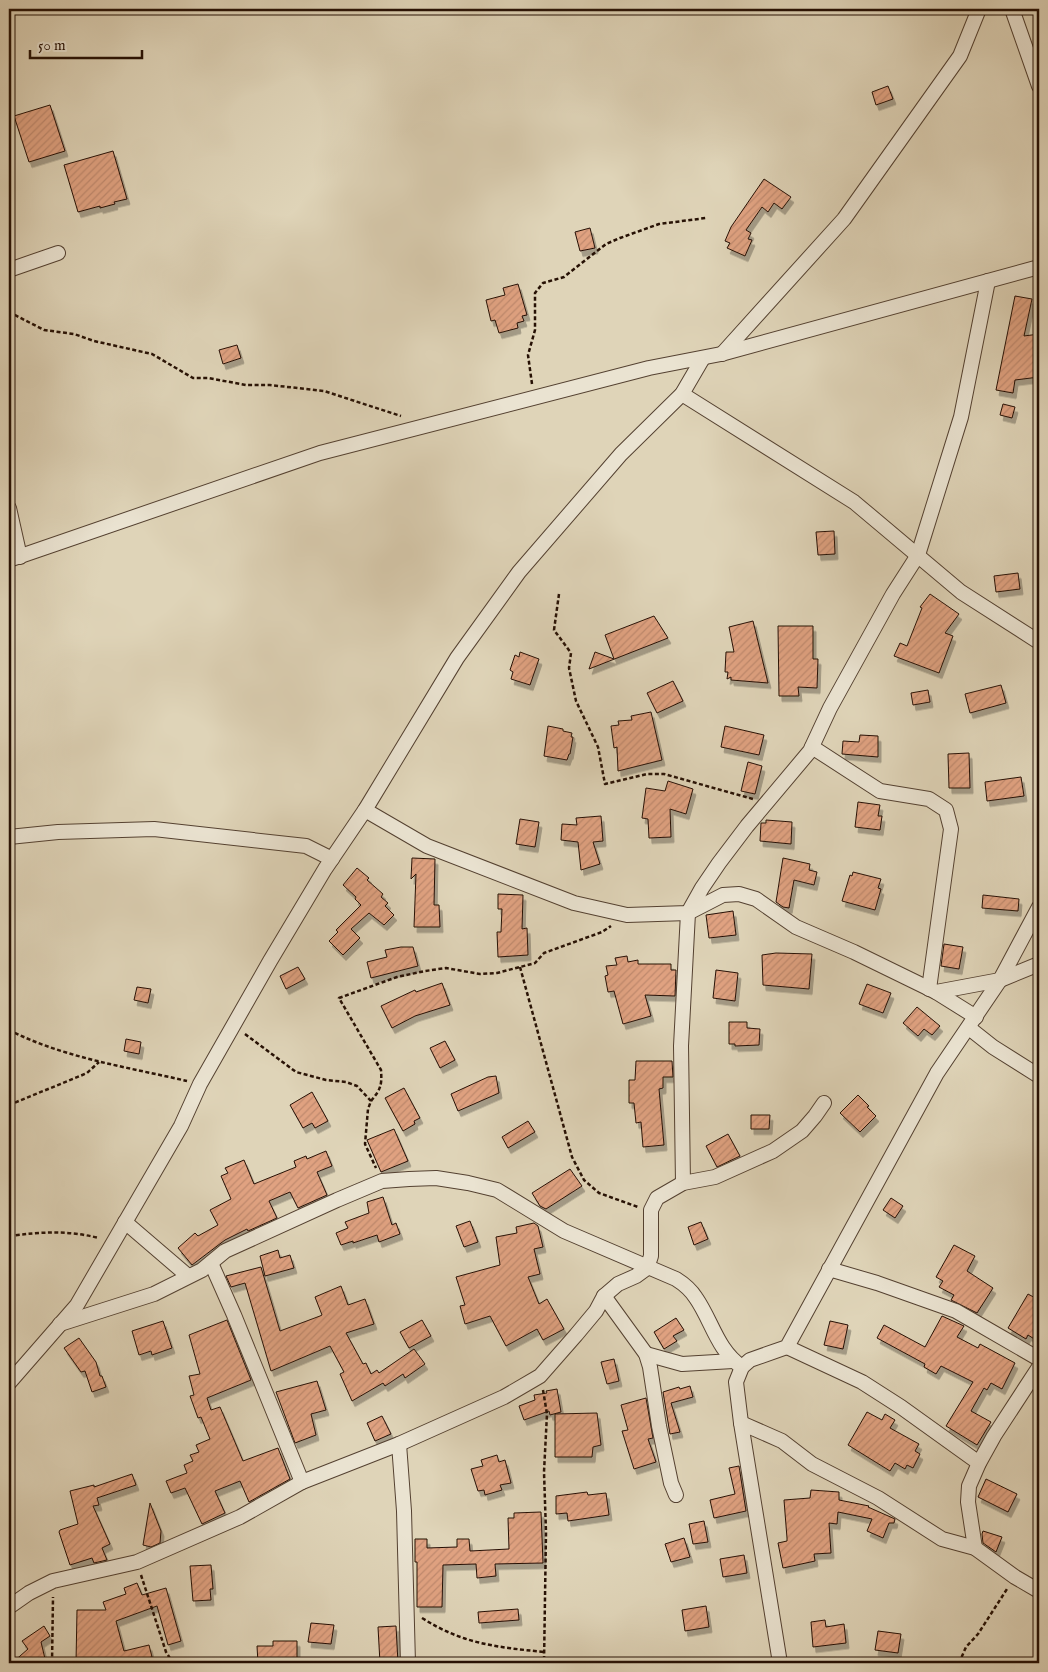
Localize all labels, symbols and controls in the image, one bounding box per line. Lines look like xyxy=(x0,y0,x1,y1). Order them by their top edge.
scale bar xyxy=(30,28,142,60)
text: 50 m xyxy=(38,36,66,55)

